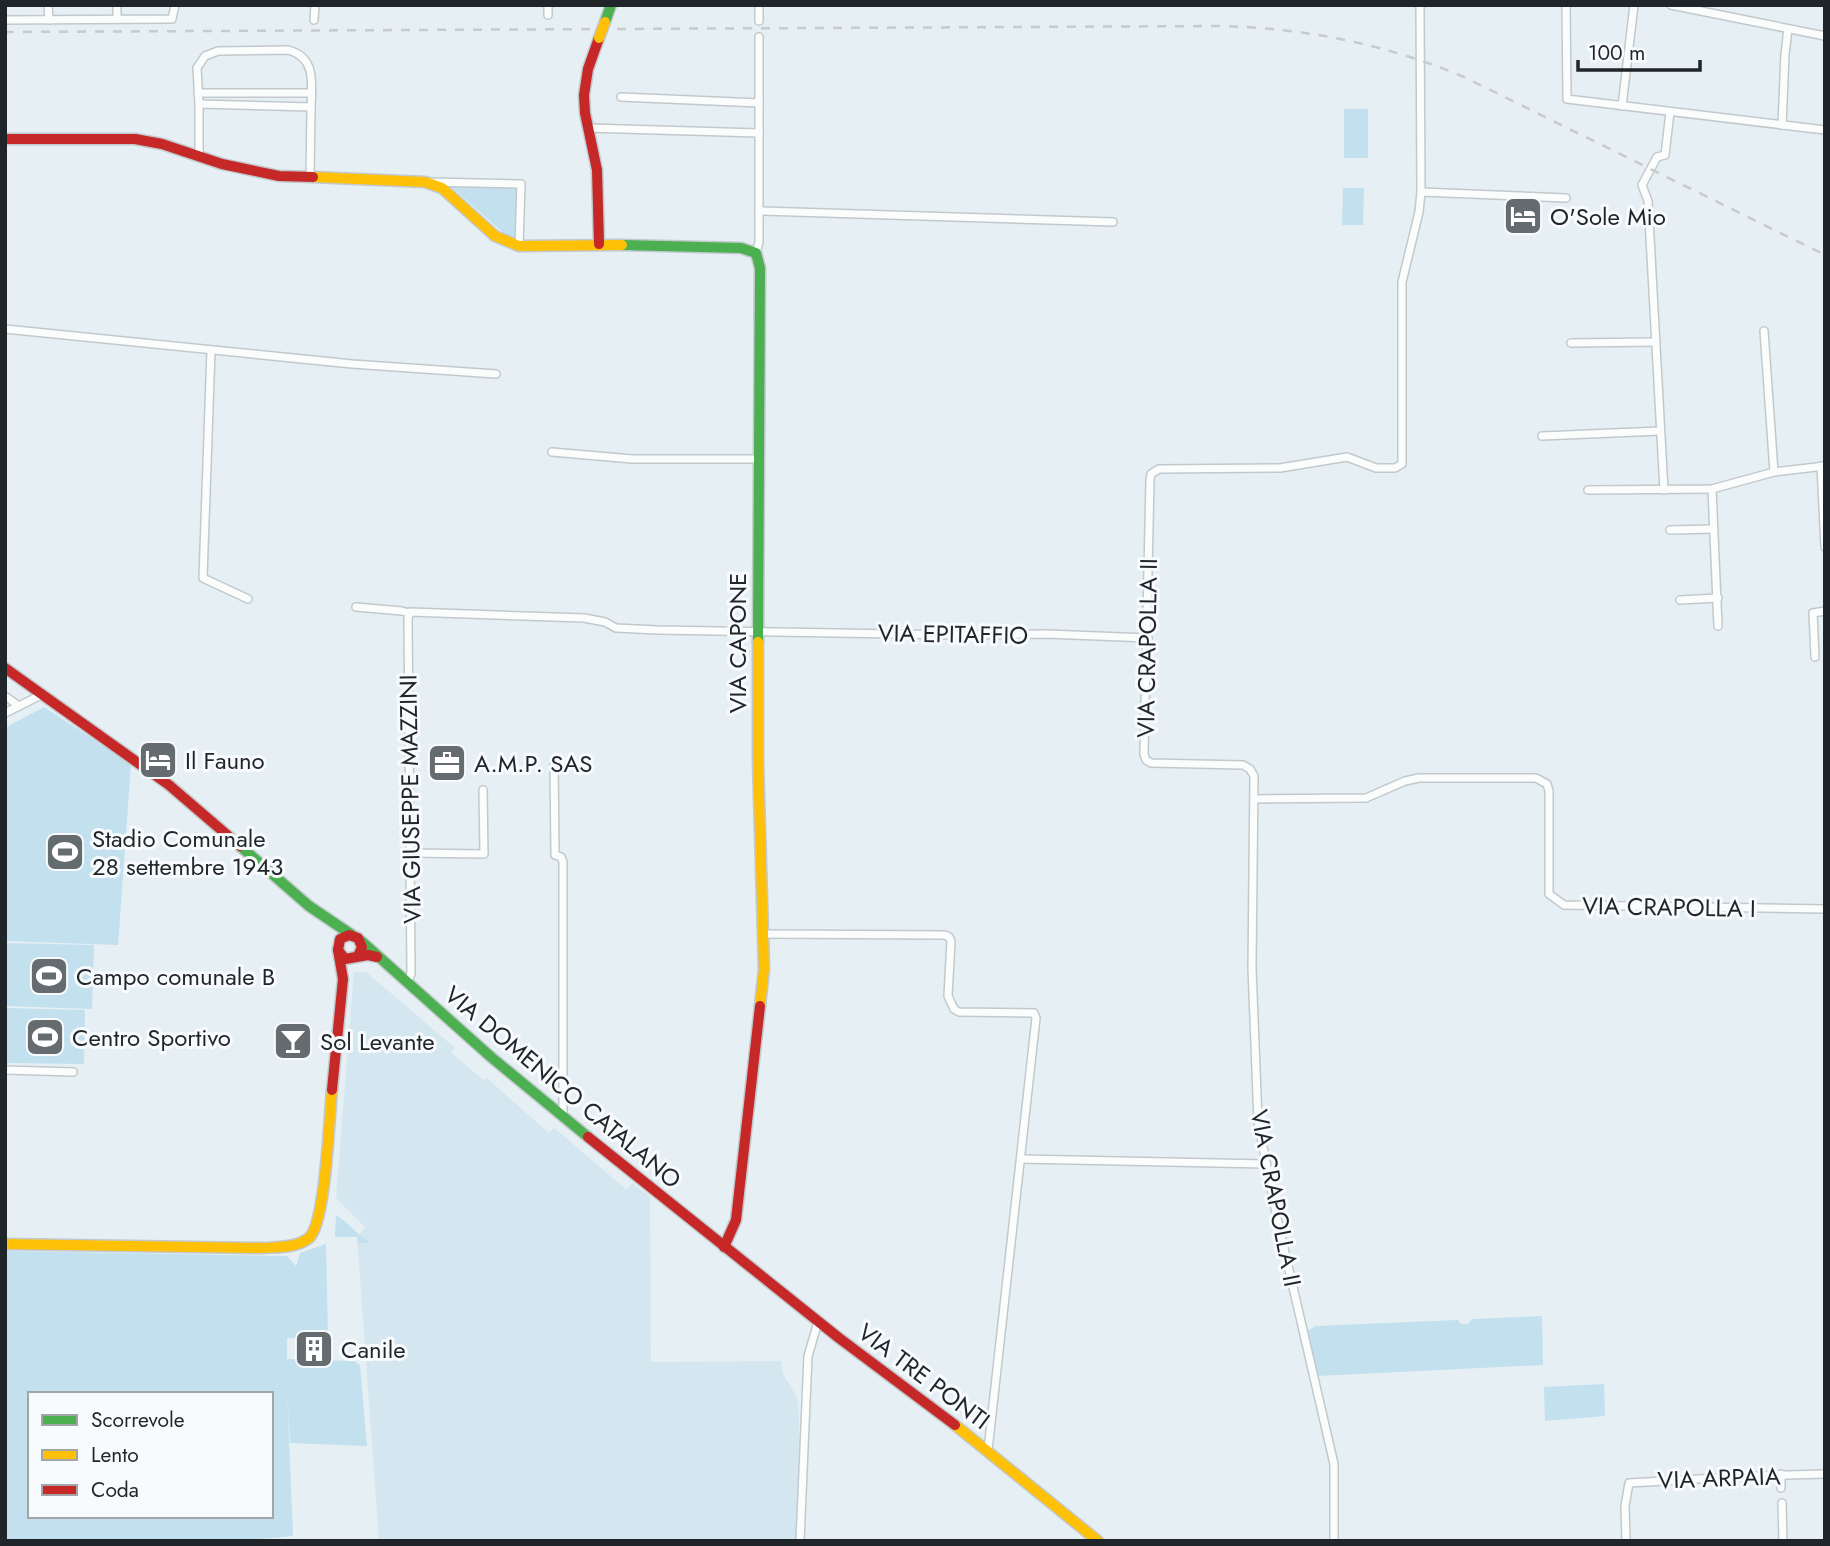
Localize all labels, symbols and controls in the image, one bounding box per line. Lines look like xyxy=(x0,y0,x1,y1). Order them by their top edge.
scale bar xyxy=(1578,28,1700,72)
text: 100 m xyxy=(1588,38,1645,68)
hotel icon: O'Sole Mio xyxy=(1502,195,1544,237)
place label: O'Sole Mio xyxy=(1550,199,1666,234)
street label: VIA CRAPOLLA II xyxy=(1128,558,1166,738)
street label: VIA CAPONE xyxy=(720,573,755,713)
street label: VIA EPITAFFIO xyxy=(877,615,1029,653)
street label: VIA GIUSEPPE MAZZINI xyxy=(390,674,430,924)
hotel icon: Il Fauno xyxy=(137,739,179,781)
office icon: A.M.P. SAS xyxy=(426,742,468,784)
place label: Il Fauno xyxy=(185,743,265,778)
place label: A.M.P. SAS xyxy=(474,746,592,781)
place label: Stadio Comunale 28 settembre 1943 xyxy=(92,821,283,884)
sports icon: Stadio Comunale 28 settembre 1943 xyxy=(44,831,86,873)
street label: VIA CRAPOLLA I xyxy=(1582,888,1756,926)
sports icon: Campo comunale B xyxy=(28,955,70,997)
place label: Campo comunale B xyxy=(76,959,275,994)
street label: VIA DOMENICO CATALANO xyxy=(437,977,689,1197)
sports icon: Centro Sportivo xyxy=(24,1016,66,1058)
place label: Centro Sportivo xyxy=(72,1020,231,1055)
bar icon: Sol Levante xyxy=(272,1020,314,1062)
place label: Sol Levante xyxy=(320,1024,435,1059)
street label: VIA CRAPOLLA II xyxy=(1242,1106,1310,1290)
street label: VIA TRE PONTI xyxy=(851,1315,997,1437)
building icon: Canile xyxy=(293,1328,335,1370)
place label: Canile xyxy=(341,1332,406,1367)
legend xyxy=(28,1392,273,1518)
text: Scorrevole xyxy=(91,1405,185,1435)
text: Lento xyxy=(91,1440,139,1470)
street label: VIA ARPAIA xyxy=(1657,1458,1781,1498)
text: Coda xyxy=(91,1475,139,1505)

